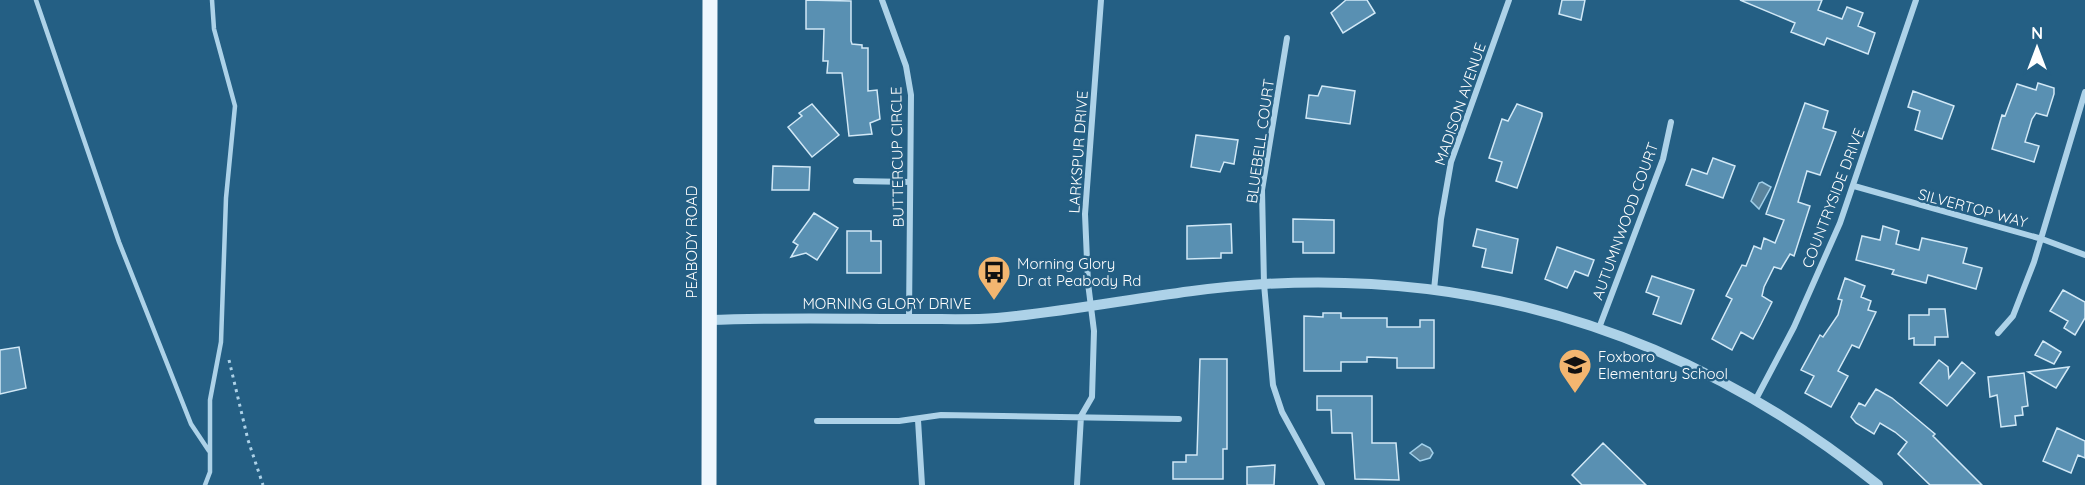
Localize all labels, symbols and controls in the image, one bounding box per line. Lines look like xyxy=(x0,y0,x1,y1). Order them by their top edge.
north arrow xyxy=(2007,18,2067,78)
text: N xyxy=(2031,23,2043,43)
street label: MADISON AVENUE xyxy=(1430,40,1490,168)
street label: BLUEBELL COURT xyxy=(1242,77,1278,205)
street label: BUTTERCUP CIRCLE xyxy=(886,86,908,228)
street label: LARKSPUR DRIVE xyxy=(1064,90,1092,214)
street label: COUNTRYSIDE DRIVE xyxy=(1798,125,1868,271)
street label: AUTUMNWOOD COURT xyxy=(1588,140,1662,302)
street label: SILVERTOP WAY xyxy=(1916,184,2030,232)
street label: PEABODY ROAD xyxy=(682,185,701,299)
bus stop icon: Morning Glory Dr at Peabody Rd xyxy=(976,254,1012,301)
place label: Morning Glory Dr at Peabody Rd xyxy=(1017,254,1141,290)
street label: MORNING GLORY DRIVE xyxy=(802,294,972,313)
school or university icon: Foxboro Elementary School xyxy=(1557,347,1593,394)
place label: Foxboro Elementary School xyxy=(1598,347,1728,383)

